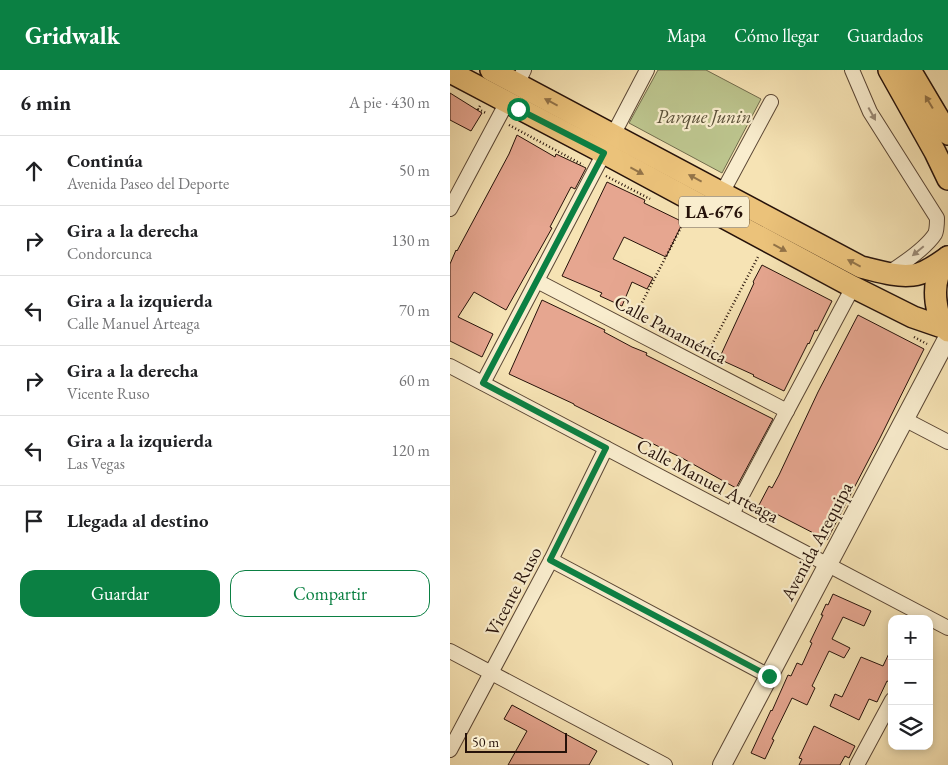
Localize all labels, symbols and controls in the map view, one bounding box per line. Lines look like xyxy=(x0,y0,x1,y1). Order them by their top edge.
text: Gridwalk xyxy=(25,20,120,51)
text: Mapa xyxy=(667,24,706,47)
text: Cómo llegar xyxy=(734,24,819,47)
text: Guardados xyxy=(847,24,923,47)
text: 6 min xyxy=(20,89,71,116)
text: A pie · 430 m xyxy=(349,92,430,113)
one-way arrow xyxy=(924,96,933,109)
route start xyxy=(507,98,530,121)
one-way arrow xyxy=(544,98,558,106)
park label: Parque Junin xyxy=(657,104,751,130)
one-way arrow xyxy=(868,107,876,122)
text: Continúa xyxy=(67,148,143,173)
icon: ahead xyxy=(20,157,48,185)
text: 50 m xyxy=(399,160,430,181)
one-way arrow xyxy=(630,167,645,175)
text: Avenida Paseo del Deporte xyxy=(67,173,229,194)
one-way arrow xyxy=(687,174,702,182)
road number: LA-676 xyxy=(679,196,749,228)
text: Gira a la derecha xyxy=(67,218,198,243)
icon: right xyxy=(20,227,48,255)
text: 130 m xyxy=(391,230,430,251)
text: Condorcunca xyxy=(67,243,152,264)
one-way arrow xyxy=(773,244,788,252)
one-way arrow xyxy=(912,245,925,256)
one-way arrow xyxy=(847,258,860,267)
text: Gira a la izquierda xyxy=(67,288,213,313)
street label: Calle Panamérica xyxy=(610,289,732,370)
icon: left xyxy=(20,297,48,325)
text: 70 m xyxy=(399,300,430,321)
text: Calle Manuel Arteaga xyxy=(67,313,200,334)
text: Gira a la derecha xyxy=(67,358,198,383)
icon: right xyxy=(20,367,48,395)
text: 60 m xyxy=(399,370,430,391)
text: Vicente Ruso xyxy=(67,383,150,404)
text: Gira a la izquierda xyxy=(67,428,213,453)
street label: Calle Manuel Arteaga xyxy=(632,432,784,529)
icon: left xyxy=(20,437,48,465)
text: 120 m xyxy=(391,440,430,461)
text: Las Vegas xyxy=(67,453,125,474)
street label: Avenida Arequipa xyxy=(774,477,858,606)
icon: arrive xyxy=(20,507,48,535)
text: Llegada al destino xyxy=(67,508,209,533)
street label: Vicente Ruso xyxy=(479,542,548,640)
button: Guardar xyxy=(20,570,220,617)
button: Compartir xyxy=(230,570,430,617)
map controls xyxy=(888,615,933,750)
button: + xyxy=(888,615,933,660)
button: − xyxy=(888,660,933,705)
route end xyxy=(758,665,781,688)
button: layers xyxy=(888,705,933,750)
scale bar xyxy=(465,730,568,753)
text: 50 m xyxy=(472,733,499,751)

